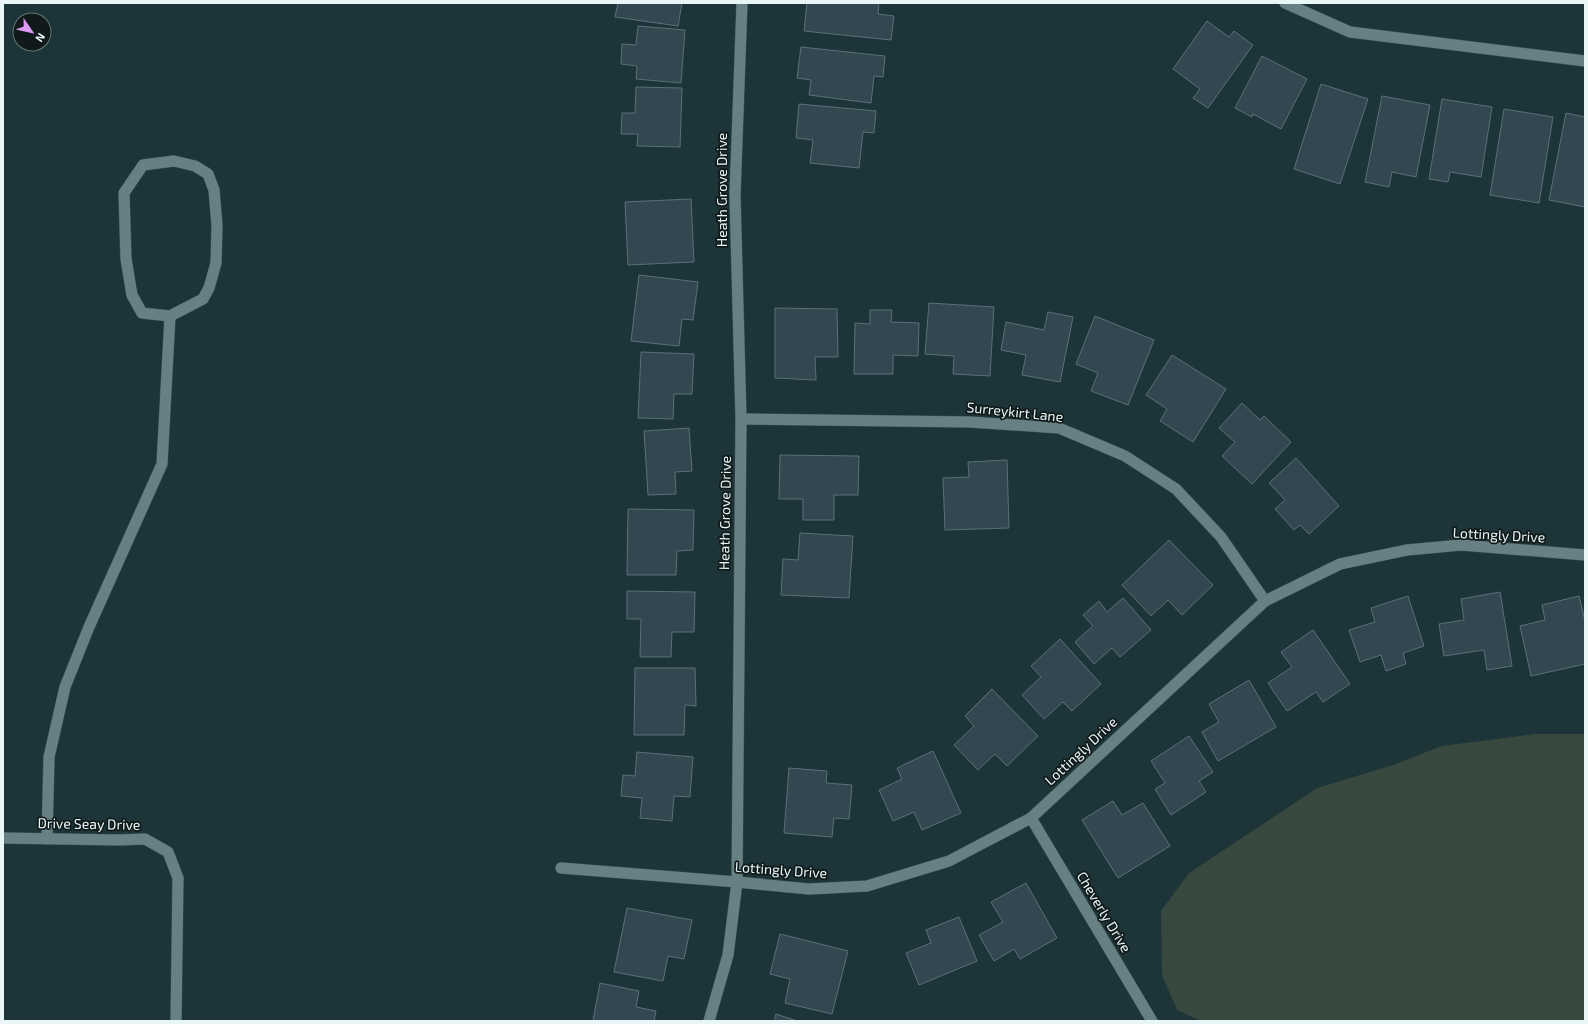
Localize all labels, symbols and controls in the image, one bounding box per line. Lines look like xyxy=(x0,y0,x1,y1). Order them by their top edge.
north arrow xyxy=(12,12,52,52)
text: N xyxy=(33,31,48,45)
street label: Heath Grove Drive xyxy=(713,133,730,247)
street label: Surreykirt Lane xyxy=(966,398,1064,425)
street label: Heath Grove Drive xyxy=(715,456,734,570)
street label: Lottingly Drive xyxy=(1452,524,1546,545)
street label: Lottingly Drive xyxy=(1041,713,1120,788)
street label: Drive Seay Drive xyxy=(37,814,141,833)
street label: Lottingly Drive xyxy=(734,858,828,881)
street label: Cheverly Drive xyxy=(1074,868,1135,955)

